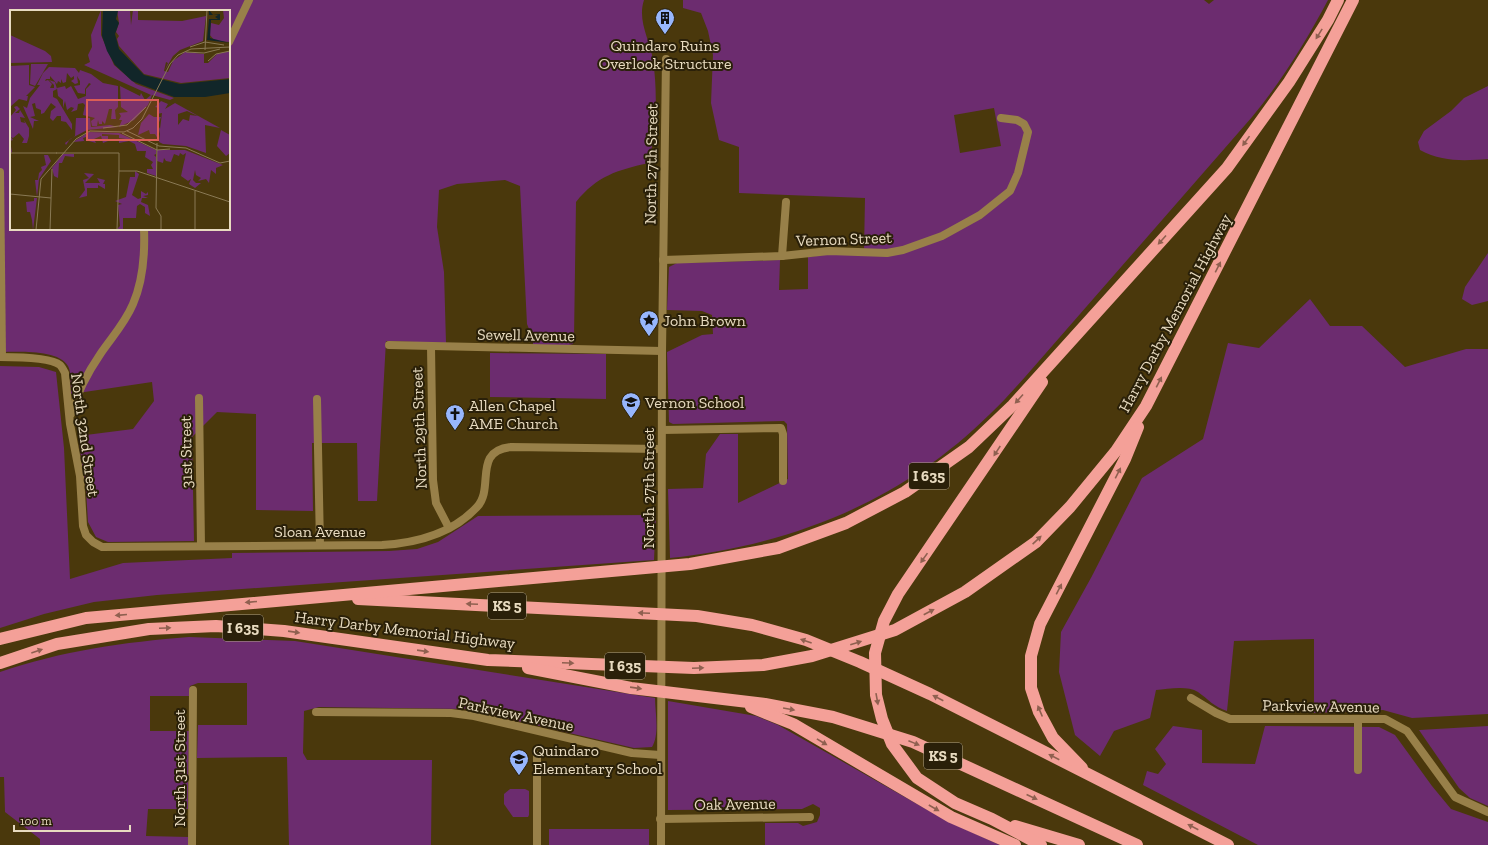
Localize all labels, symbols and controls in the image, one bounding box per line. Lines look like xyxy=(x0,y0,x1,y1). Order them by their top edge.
building icon: Quindaro Ruins Overlook Structure xyxy=(654,7,676,35)
inset map xyxy=(10,10,230,230)
one-way arrow xyxy=(1315,29,1323,39)
place label: Quindaro Ruins Overlook Structure xyxy=(599,36,732,73)
street label: North 27th Street xyxy=(640,103,662,225)
one-way arrow xyxy=(1242,136,1250,147)
street label: Harry Darby Memorial Highway xyxy=(1115,210,1236,415)
street label: Vernon Street xyxy=(795,228,892,250)
one-way arrow xyxy=(1157,235,1166,245)
one-way arrow xyxy=(1215,261,1221,273)
place icon: John Brown xyxy=(638,309,660,337)
place label: John Brown xyxy=(663,311,747,330)
street label: Sewell Avenue xyxy=(477,325,575,345)
street label: North 29th Street xyxy=(407,367,431,489)
street label: North 32nd Street xyxy=(67,372,103,498)
one-way arrow xyxy=(1155,377,1162,388)
school or university icon: Vernon School xyxy=(620,391,642,419)
place label: Vernon School xyxy=(644,393,744,412)
one-way arrow xyxy=(1014,394,1023,404)
place label: Allen Chapel AME Church xyxy=(469,396,558,433)
church icon: Allen Chapel AME Church xyxy=(444,403,466,431)
street label: 31st Street xyxy=(176,415,196,489)
street label: North 27th Street xyxy=(639,427,658,549)
one-way arrow xyxy=(993,445,1001,456)
road number: I 635 xyxy=(909,463,949,489)
one-way arrow xyxy=(1115,467,1121,479)
street label: Sloan Avenue xyxy=(274,522,366,541)
one-way arrow xyxy=(1032,536,1042,545)
one-way arrow xyxy=(920,553,928,563)
one-way arrow xyxy=(1055,583,1062,594)
road number: KS 5 xyxy=(488,593,526,619)
one-way arrow xyxy=(245,599,257,606)
one-way arrow xyxy=(466,601,478,608)
street label: Harry Darby Memorial Highway xyxy=(294,607,517,653)
one-way arrow xyxy=(923,608,935,615)
one-way arrow xyxy=(638,610,650,617)
one-way arrow xyxy=(115,611,127,618)
road number: I 635 xyxy=(223,615,263,641)
one-way arrow xyxy=(159,625,172,631)
one-way arrow xyxy=(288,629,300,635)
one-way arrow xyxy=(800,637,812,643)
one-way arrow xyxy=(850,640,862,646)
one-way arrow xyxy=(31,647,43,653)
one-way arrow xyxy=(417,648,429,654)
road number: I 635 xyxy=(605,653,645,679)
one-way arrow xyxy=(562,660,574,667)
one-way arrow xyxy=(692,664,704,671)
one-way arrow xyxy=(630,685,642,691)
street label: Parkview Avenue xyxy=(457,692,575,736)
one-way arrow xyxy=(875,692,881,705)
one-way arrow xyxy=(932,695,944,701)
street label: Parkview Avenue xyxy=(1262,695,1380,717)
one-way arrow xyxy=(1036,705,1043,717)
one-way arrow xyxy=(783,706,795,712)
street label: North 31st Street xyxy=(170,709,189,827)
one-way arrow xyxy=(816,738,828,745)
one-way arrow xyxy=(909,740,920,746)
place label: Quindaro Elementary School xyxy=(533,741,662,778)
road number: KS 5 xyxy=(924,743,962,769)
school or university icon: Quindaro Elementary School xyxy=(508,748,530,776)
one-way arrow xyxy=(1048,753,1060,760)
street label: Oak Avenue xyxy=(694,794,776,814)
one-way arrow xyxy=(1027,794,1038,800)
one-way arrow xyxy=(928,804,940,811)
scale bar xyxy=(14,807,130,833)
text: 100 m xyxy=(20,814,52,828)
one-way arrow xyxy=(1188,824,1199,831)

